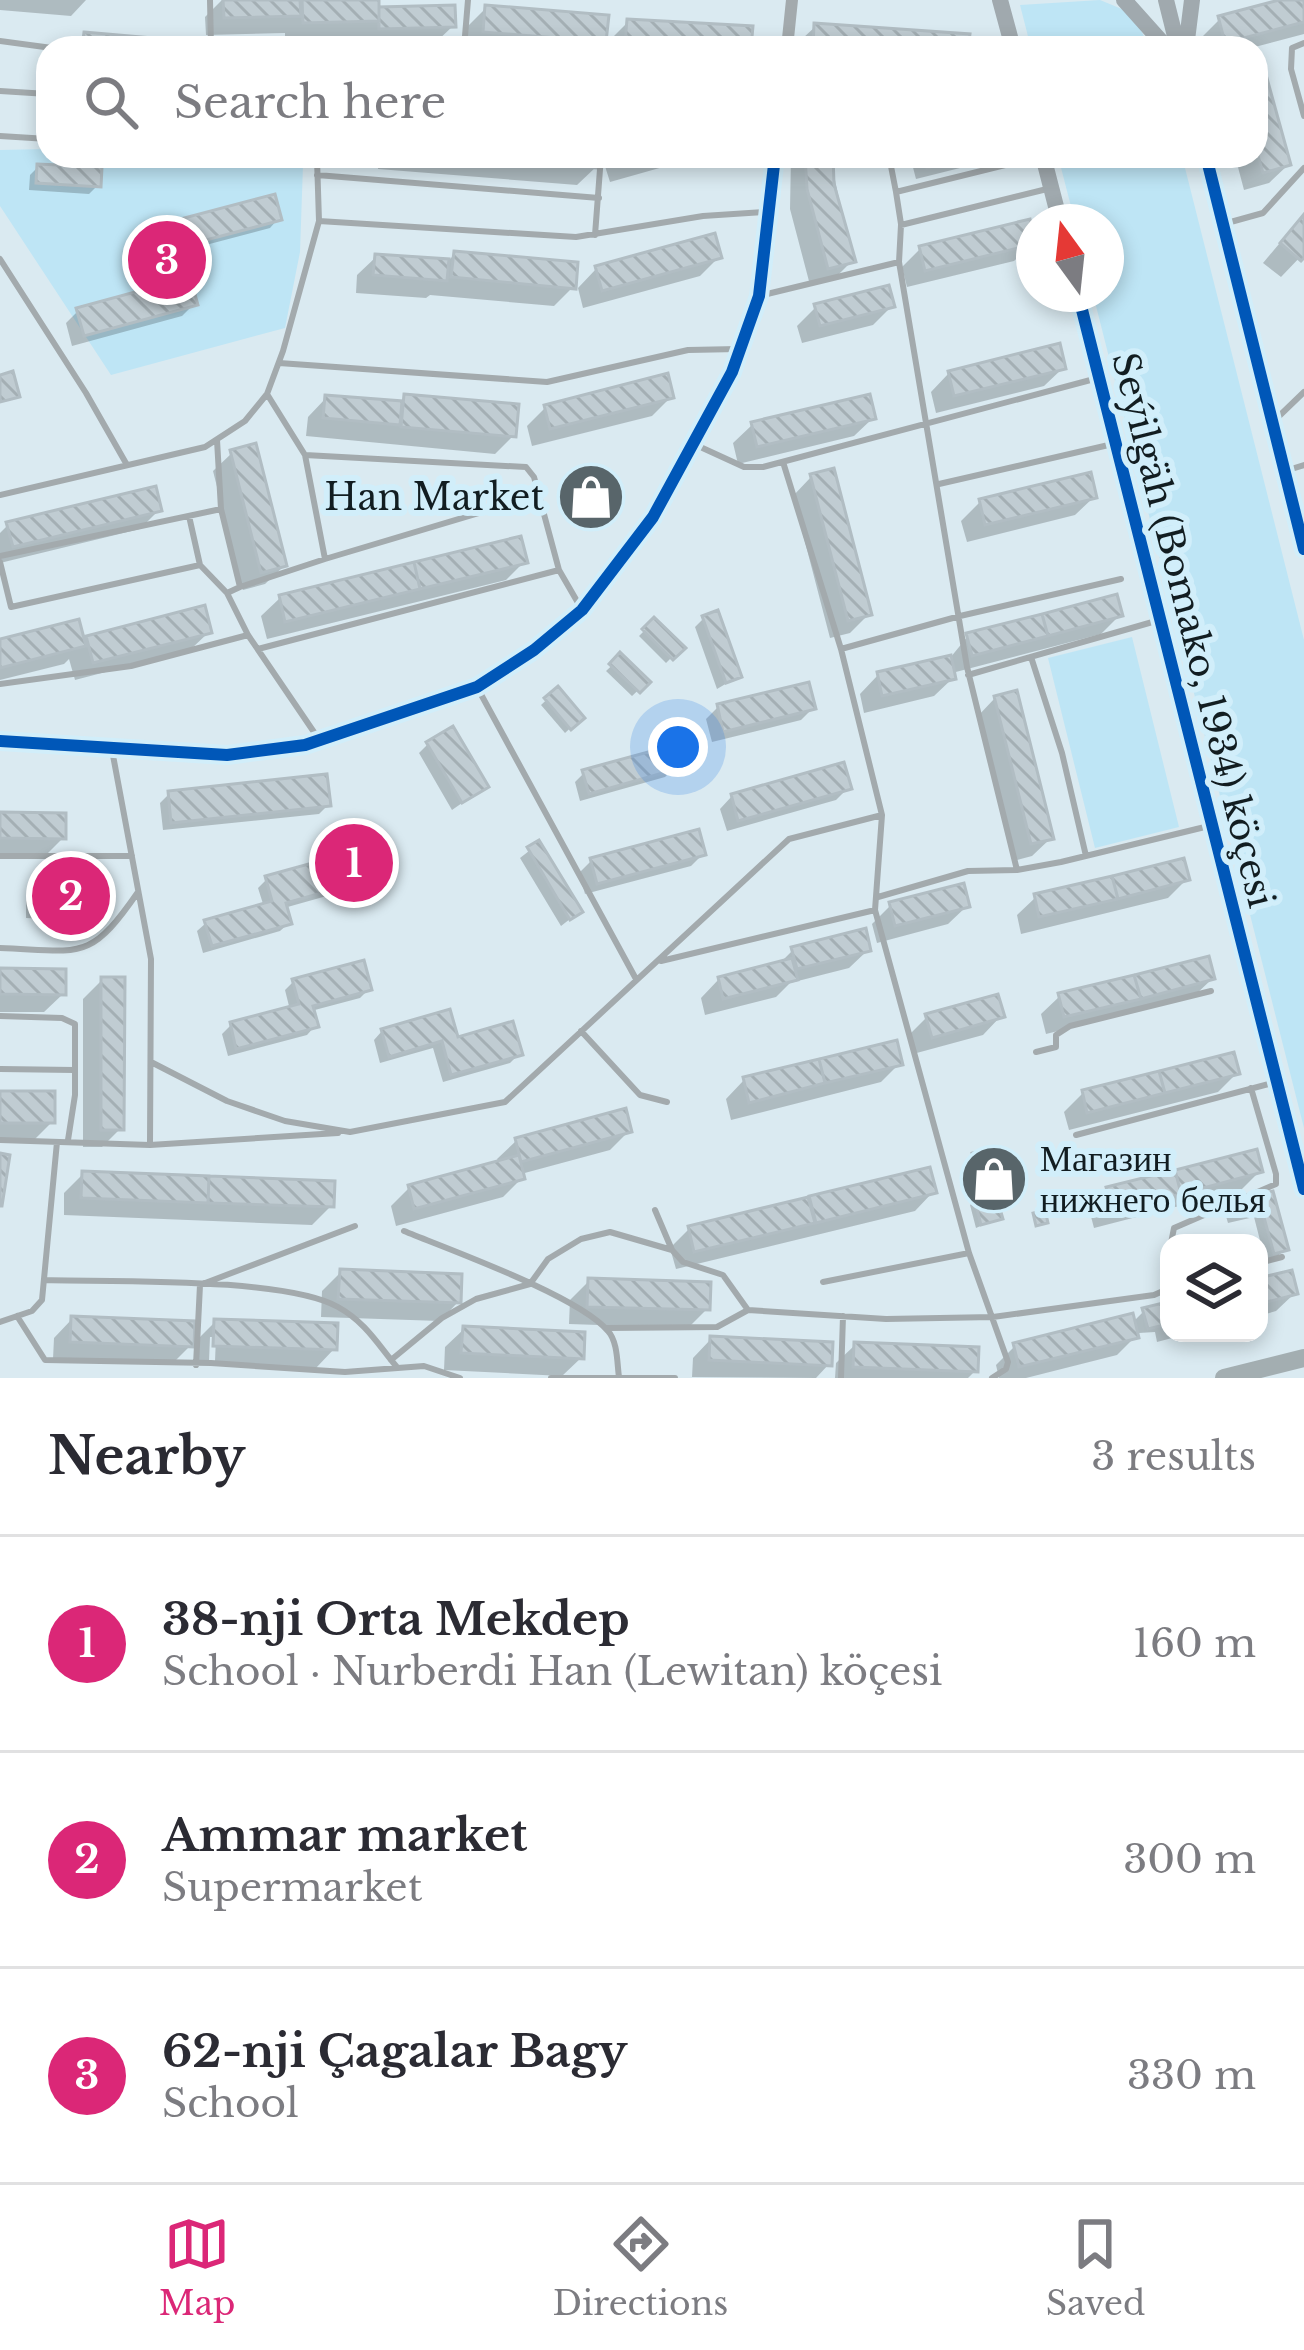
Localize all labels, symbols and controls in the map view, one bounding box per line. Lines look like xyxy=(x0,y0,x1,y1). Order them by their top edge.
search box xyxy=(36,36,1268,168)
icon: search xyxy=(78,69,144,135)
text: Search here xyxy=(174,74,446,130)
north arrow xyxy=(1016,204,1124,312)
pin: 3 xyxy=(128,215,206,305)
street label: Seýilgäh (Bomako, 1934) köçesi xyxy=(1102,348,1284,912)
shop icon: Han Market xyxy=(556,462,626,532)
place label: Han Market xyxy=(324,475,544,520)
your location xyxy=(648,717,708,777)
pin: 1 xyxy=(315,818,393,908)
pin: 2 xyxy=(32,851,110,941)
place label: Магазин нижнего белья xyxy=(1040,1136,1266,1222)
shop icon: Магазин нижнего белья xyxy=(959,1144,1029,1214)
map controls xyxy=(1160,1234,1268,1342)
button: layers xyxy=(1160,1234,1268,1342)
text: Nearby xyxy=(48,1425,245,1488)
text: 3 results xyxy=(1091,1432,1256,1481)
text: 38-nji Orta Mekdep xyxy=(162,1591,630,1647)
text: 1 xyxy=(78,1619,96,1668)
text: 160 m xyxy=(1133,1619,1256,1668)
text: School · Nurberdi Han (Lewitan) köçesi xyxy=(162,1647,942,1696)
text: Ammar market xyxy=(162,1807,528,1863)
text: 2 xyxy=(74,1835,100,1884)
text: 300 m xyxy=(1123,1835,1256,1884)
text: Supermarket xyxy=(162,1863,422,1912)
text: 62-nji Çagalar Bagy xyxy=(162,2023,627,2079)
text: 3 xyxy=(75,2051,99,2100)
text: 330 m xyxy=(1127,2051,1256,2100)
text: School xyxy=(162,2079,299,2128)
tab: Map xyxy=(159,2211,235,2324)
tab: Directions xyxy=(553,2211,728,2324)
tab: Saved xyxy=(1046,2211,1145,2324)

